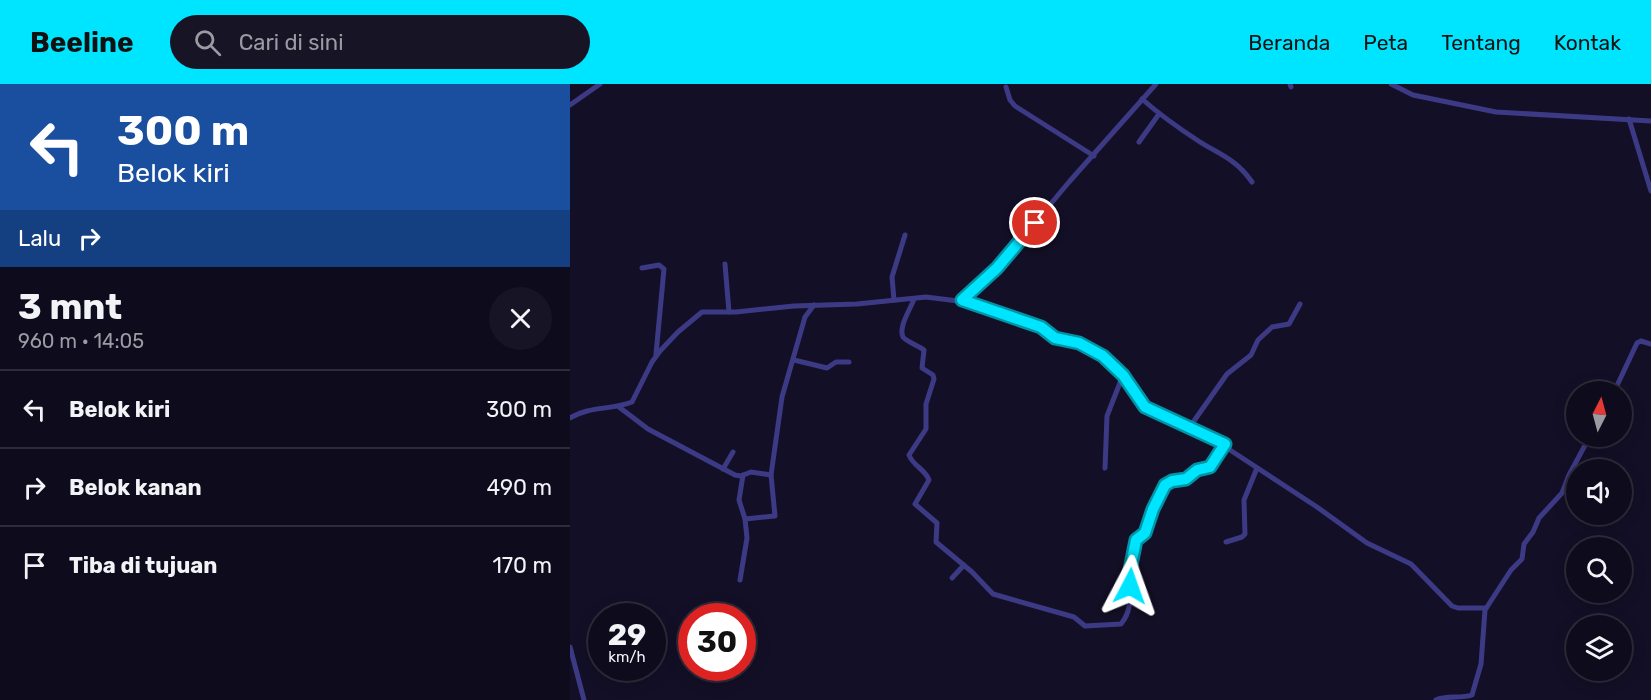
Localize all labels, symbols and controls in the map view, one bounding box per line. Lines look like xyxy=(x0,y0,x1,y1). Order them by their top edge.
search box xyxy=(170,15,590,69)
text: Beeline xyxy=(30,26,134,59)
icon: search xyxy=(191,26,224,59)
text: Cari di sini xyxy=(239,29,344,56)
text: Beranda xyxy=(1248,30,1330,55)
text: Peta xyxy=(1363,30,1408,55)
text: Tentang xyxy=(1441,30,1521,55)
text: Kontak xyxy=(1554,30,1621,55)
text: 300 m xyxy=(117,106,249,156)
icon: left xyxy=(18,108,96,186)
text: Belok kiri xyxy=(117,157,230,189)
pin xyxy=(1009,197,1060,248)
icon: arrive xyxy=(1018,206,1051,239)
icon: right xyxy=(73,222,106,255)
text: Lalu xyxy=(18,225,61,252)
text: 3 mnt xyxy=(18,285,122,328)
button: close xyxy=(489,287,552,350)
text: 960 m · 14:05 xyxy=(18,329,144,353)
north arrow xyxy=(1566,381,1632,447)
map controls xyxy=(1566,381,1632,681)
icon: left xyxy=(18,393,51,426)
text: Belok kiri xyxy=(69,396,170,423)
text: 300 m xyxy=(486,396,552,423)
button: sound xyxy=(1566,459,1632,525)
icon: right xyxy=(18,471,51,504)
text: Belok kanan xyxy=(69,474,202,501)
text: 490 m xyxy=(487,474,552,501)
button: search xyxy=(1566,537,1632,603)
icon: arrive xyxy=(18,549,51,582)
text: Tiba di tujuan xyxy=(69,552,217,579)
text: 170 m xyxy=(492,552,552,579)
position arrow xyxy=(1098,554,1162,618)
speed limit sign: 30 xyxy=(678,603,756,681)
button: layers xyxy=(1566,615,1632,681)
text: 29 xyxy=(608,617,646,653)
text: km/h xyxy=(608,648,646,666)

